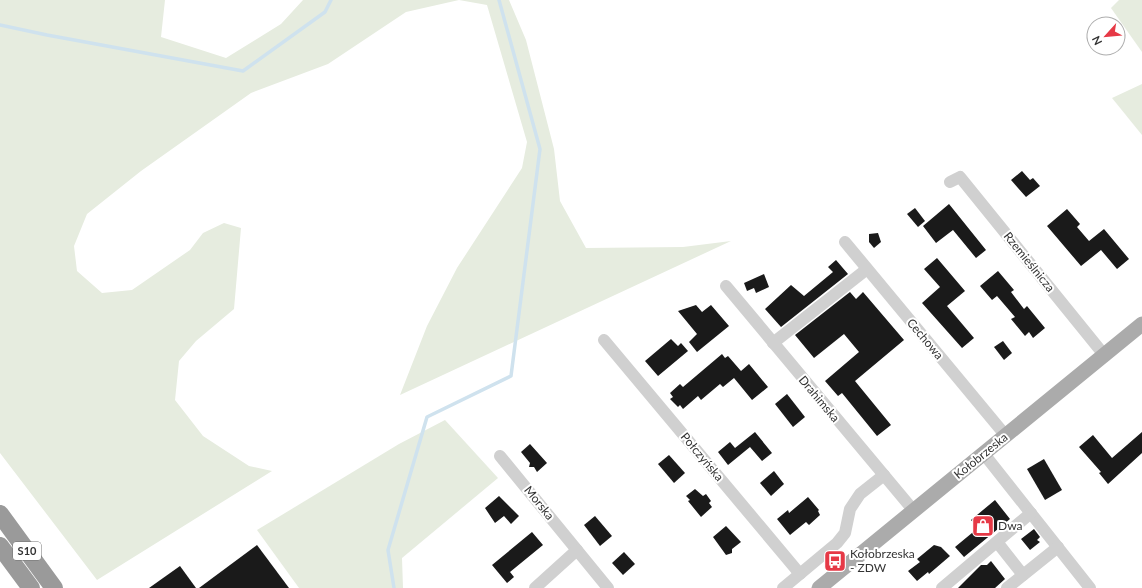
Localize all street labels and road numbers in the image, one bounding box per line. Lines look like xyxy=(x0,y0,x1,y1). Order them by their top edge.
street label: Rzemieślnicza xyxy=(1001,229,1058,295)
street label: Cechowa xyxy=(904,315,947,362)
street label: Drahimska xyxy=(796,372,843,425)
street label: Połczyńska xyxy=(678,429,727,484)
street label: Kołobrzeska xyxy=(951,429,1011,482)
street label: Morska xyxy=(521,483,558,523)
road number: S10 xyxy=(13,542,41,560)

